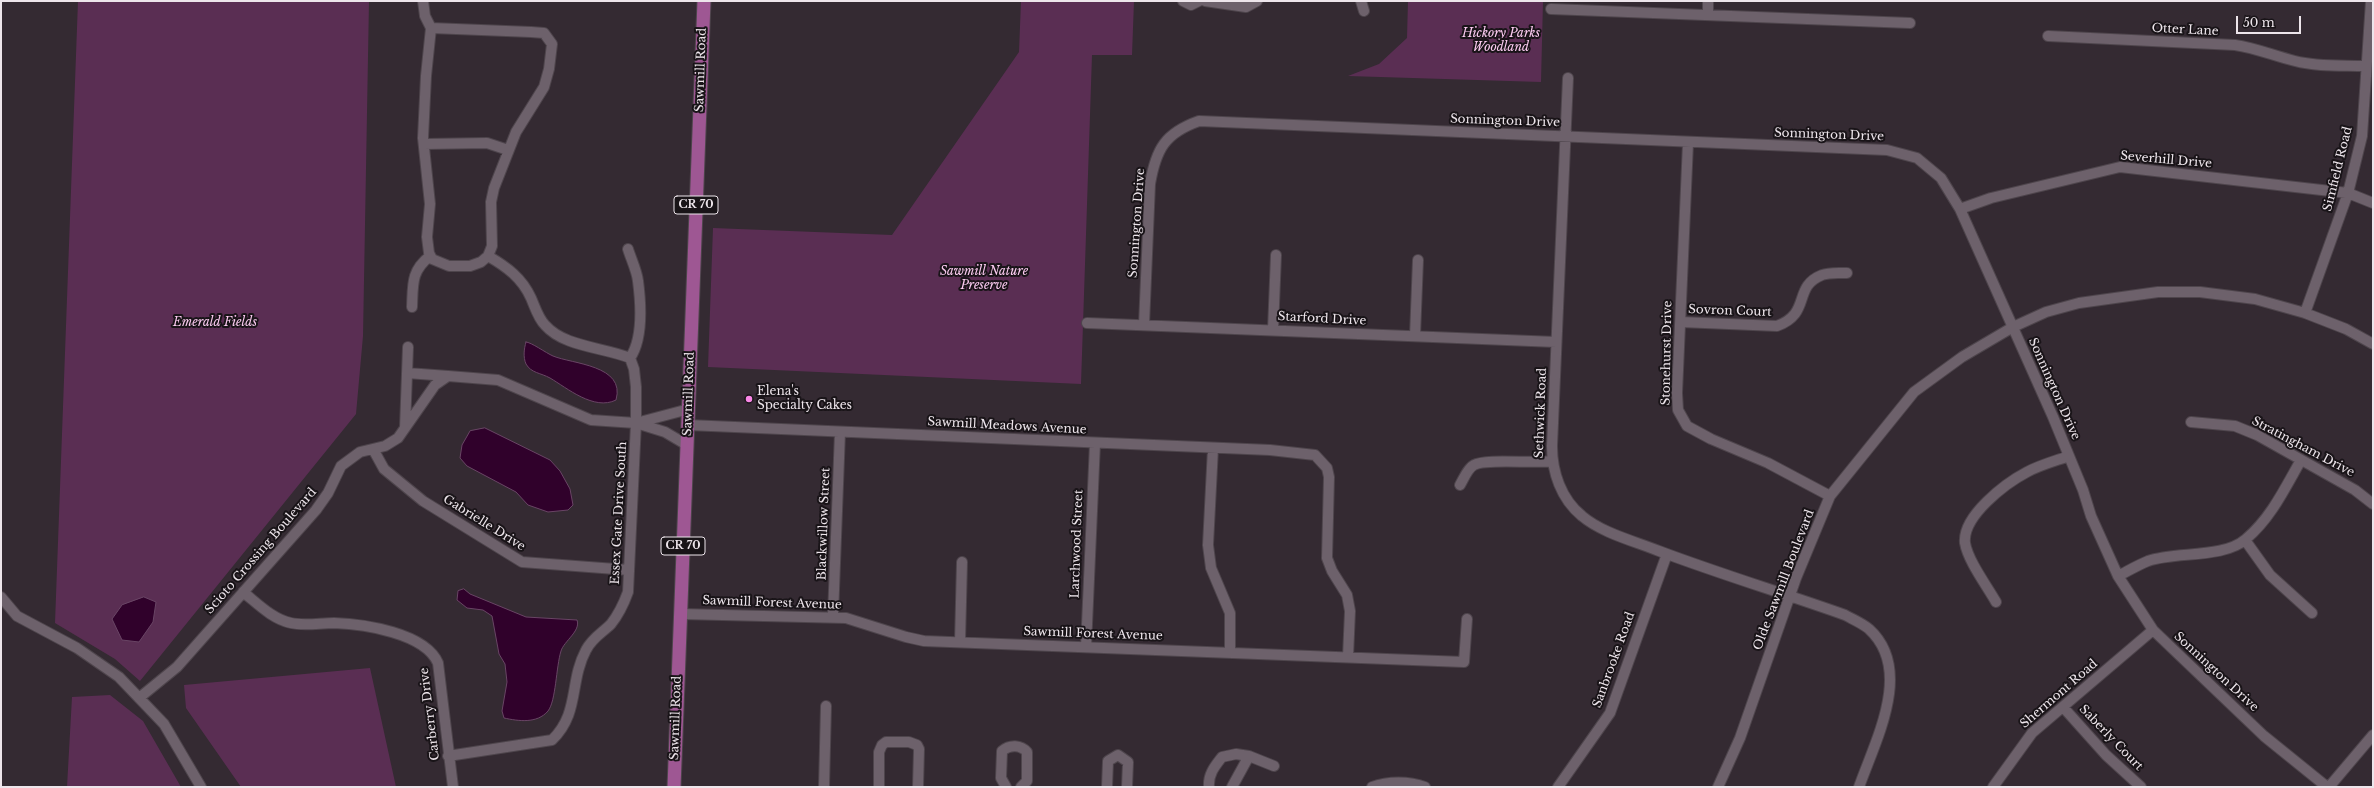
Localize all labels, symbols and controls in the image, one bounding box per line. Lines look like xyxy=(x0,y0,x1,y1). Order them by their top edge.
scale bar xyxy=(2238,8,2303,34)
text: 50 m xyxy=(2243,15,2275,30)
street label: Otter Lane xyxy=(2151,21,2219,39)
park label: Hickory Parks Woodland xyxy=(1462,27,1540,55)
street label: Sawmill Road xyxy=(692,28,710,112)
street label: Sonnington Drive xyxy=(1450,112,1560,130)
street label: Simfield Road xyxy=(2321,125,2355,213)
street label: Sonnington Drive xyxy=(1774,126,1884,144)
street label: Severhill Drive xyxy=(2120,149,2212,171)
street label: Sonnington Drive xyxy=(1126,168,1148,278)
road number: CR 70 xyxy=(674,196,718,214)
park label: Sawmill Nature Preserve xyxy=(940,265,1028,293)
street label: Stonehurst Drive xyxy=(1659,300,1675,406)
street label: Sovron Court xyxy=(1688,302,1772,320)
street label: Starford Drive xyxy=(1277,309,1367,329)
park label: Emerald Fields xyxy=(173,316,257,330)
street label: Sonnington Drive xyxy=(2025,336,2083,442)
street label: Sawmill Road xyxy=(680,352,698,436)
street label: Sethwick Road xyxy=(1532,367,1550,459)
place label: Elena's Specialty Cakes xyxy=(757,385,852,413)
marker: Elena's Specialty Cakes xyxy=(744,394,754,404)
street label: Stratingham Drive xyxy=(2249,414,2357,480)
street label: Sawmill Meadows Avenue xyxy=(927,415,1087,437)
street label: Essex Gate Drive South xyxy=(608,441,630,585)
street label: Blackwillow Street xyxy=(815,467,833,581)
street label: Scioto Crossing Boulevard xyxy=(202,485,320,617)
street label: Larchwood Street xyxy=(1068,489,1086,599)
street label: Gabrielle Drive xyxy=(440,492,528,554)
street label: Olde Sawmill Boulevard xyxy=(1751,508,1817,652)
road number: CR 70 xyxy=(661,537,705,555)
street label: Sawmill Forest Avenue xyxy=(702,593,842,613)
street label: Sanbrooke Road xyxy=(1590,610,1638,710)
street label: Sawmill Forest Avenue xyxy=(1023,624,1163,644)
street label: Sonnington Drive xyxy=(2171,629,2261,715)
street label: Shermont Road xyxy=(2017,657,2101,731)
street label: Carberry Drive xyxy=(417,667,443,761)
street label: Sawmill Road xyxy=(667,676,685,760)
street label: Saberly Court xyxy=(2076,702,2146,774)

